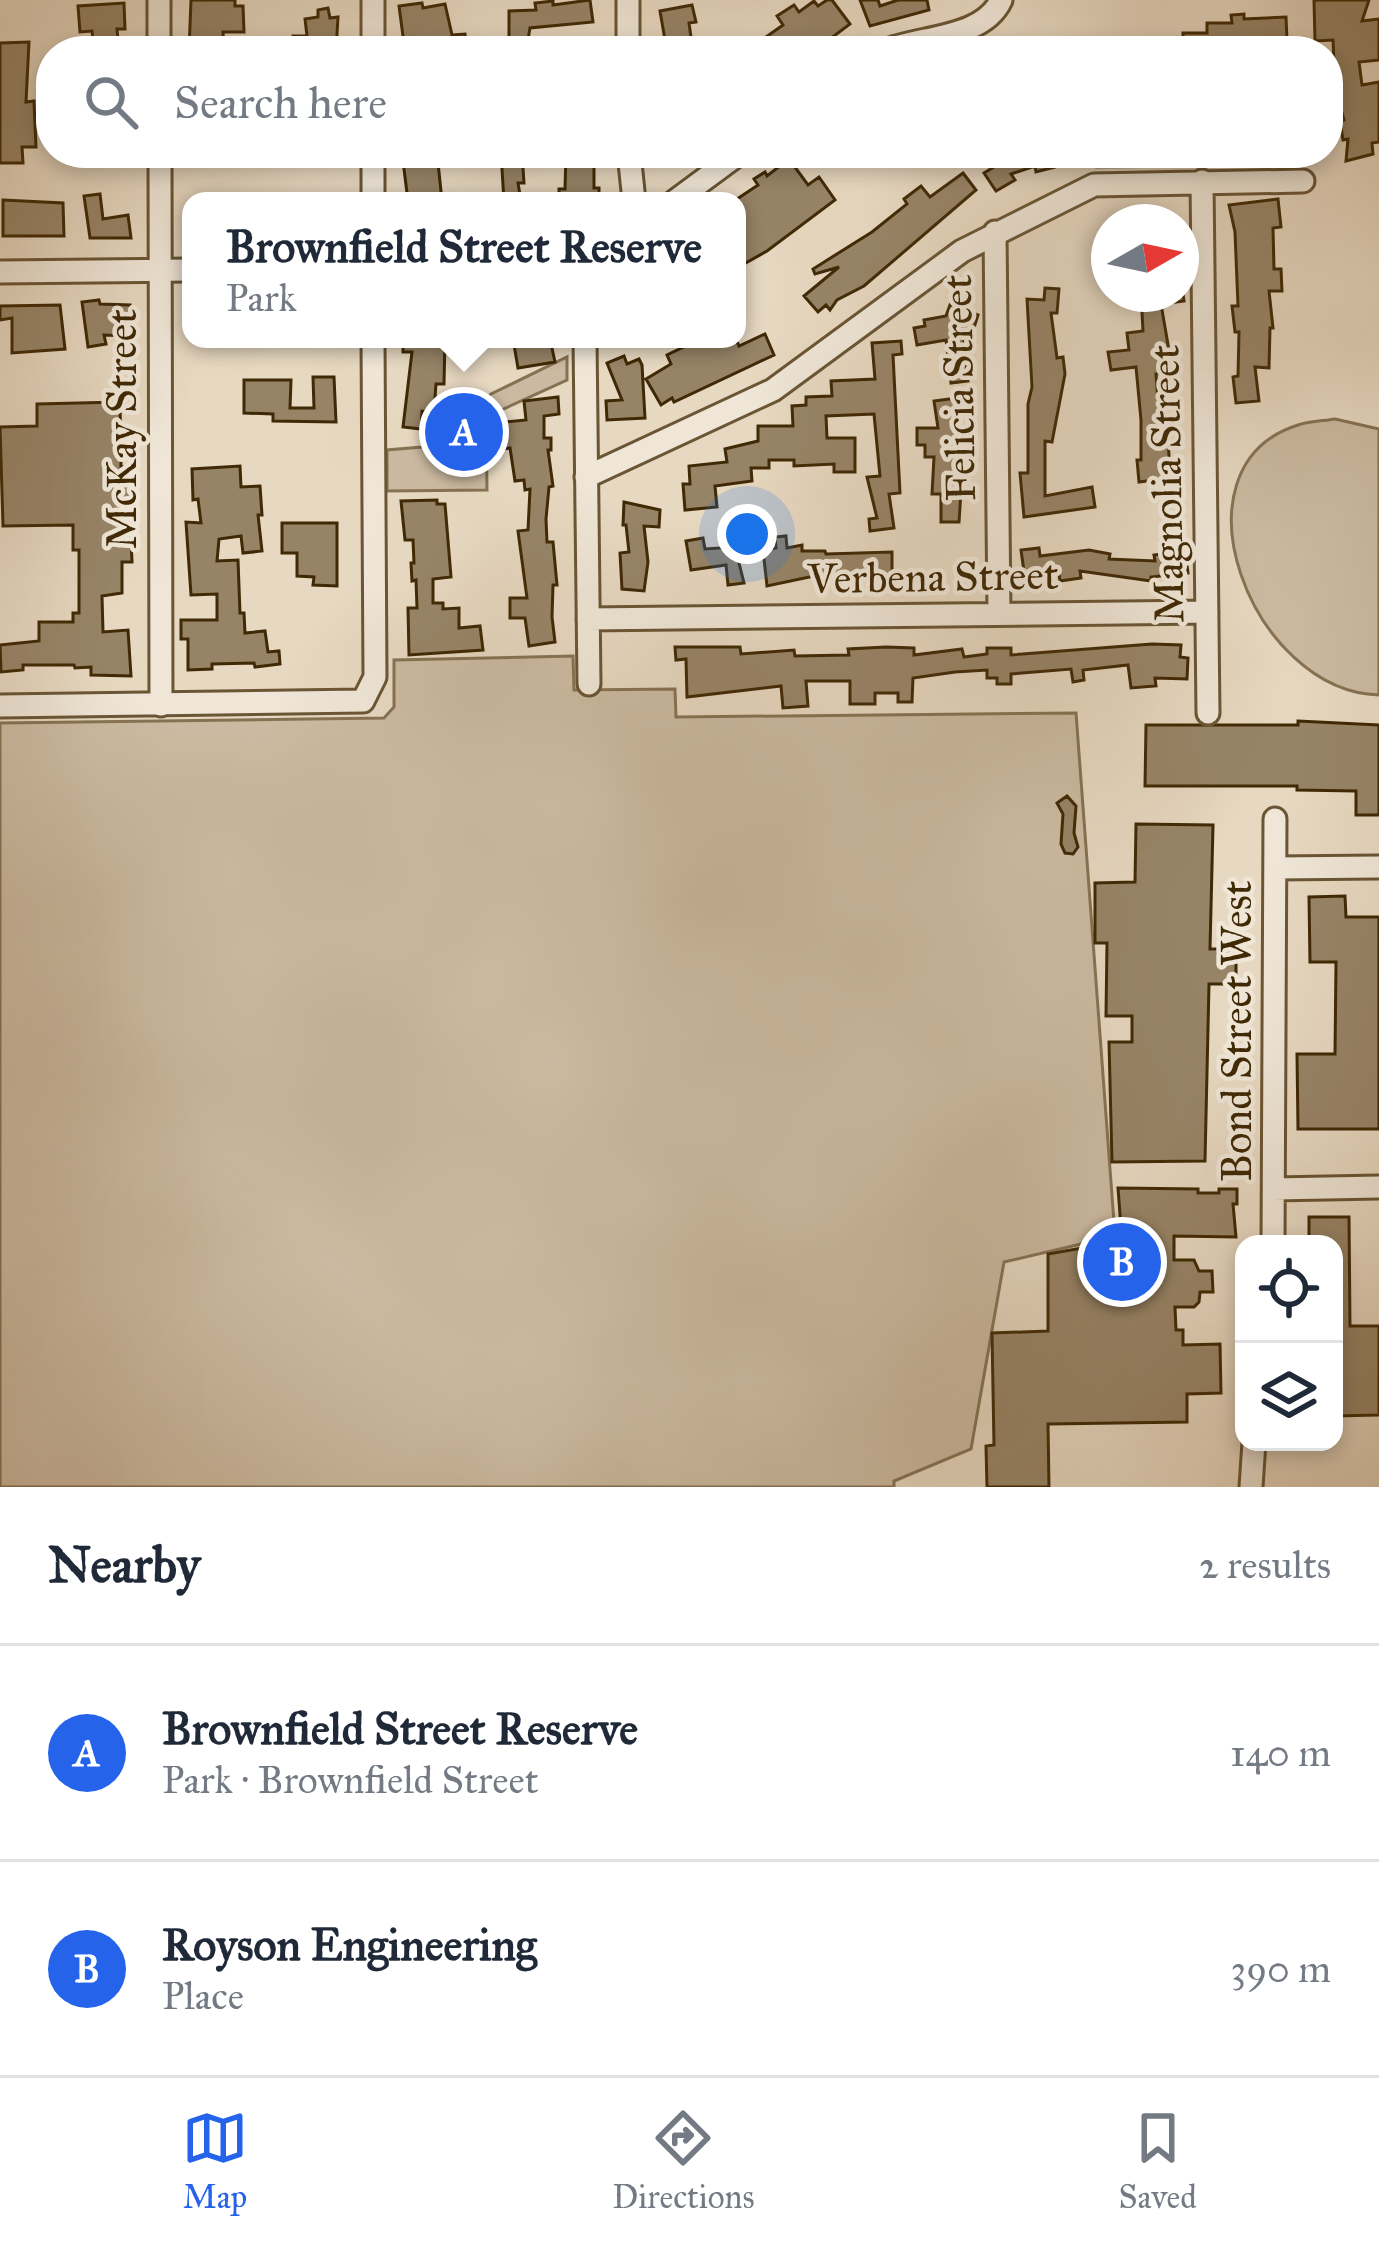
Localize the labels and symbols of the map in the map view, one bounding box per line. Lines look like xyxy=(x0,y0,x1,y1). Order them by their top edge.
north arrow xyxy=(1091,204,1199,312)
street label: Felicia Street xyxy=(931,274,987,502)
street label: McKay Street xyxy=(96,309,148,549)
street label: Magnolia Street xyxy=(1139,344,1195,624)
pin: A xyxy=(425,387,503,477)
your location xyxy=(717,504,777,564)
street label: Verbena Street xyxy=(806,549,1059,605)
street label: Bond Street West xyxy=(1211,880,1263,1182)
pin: B xyxy=(1083,1217,1161,1307)

